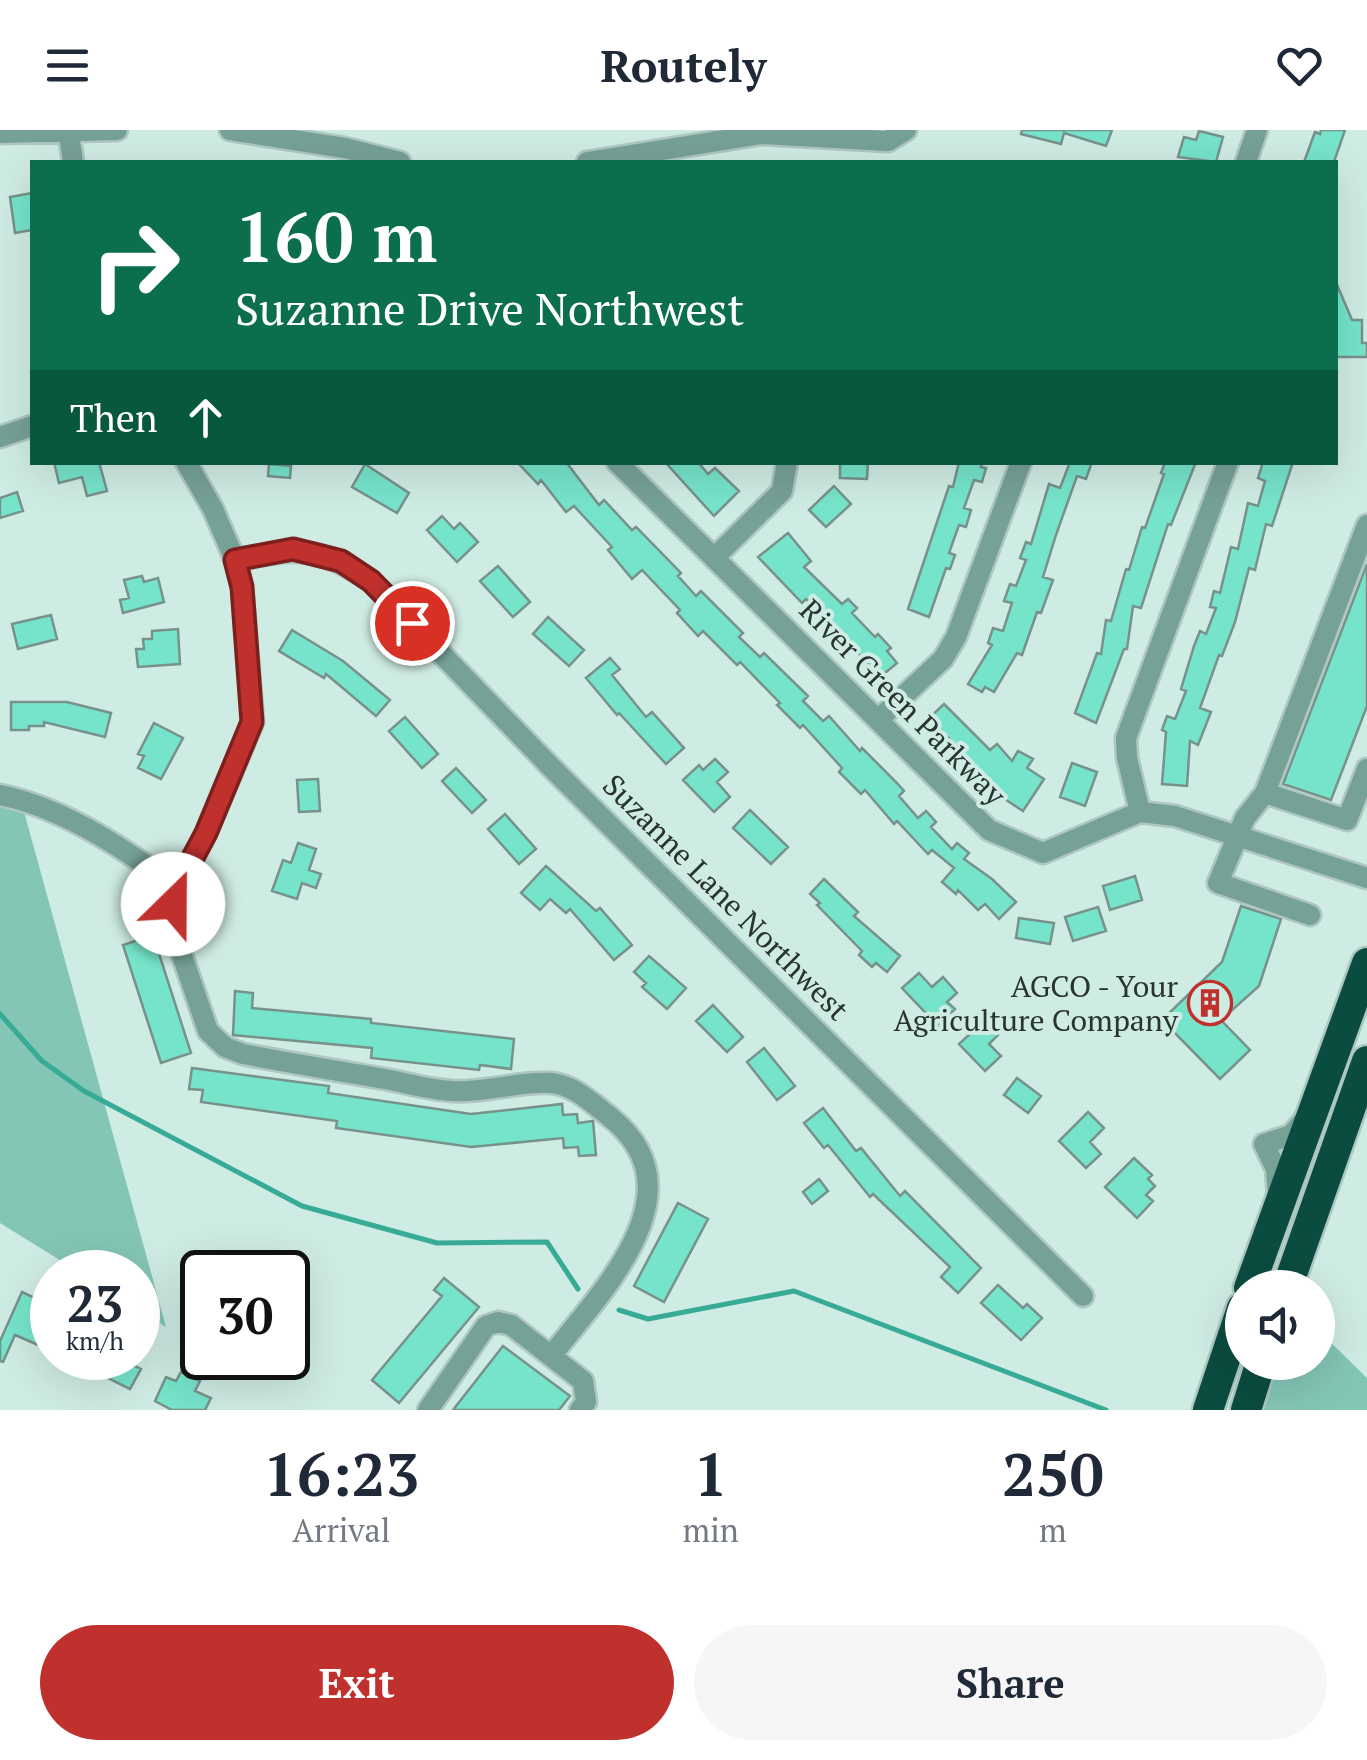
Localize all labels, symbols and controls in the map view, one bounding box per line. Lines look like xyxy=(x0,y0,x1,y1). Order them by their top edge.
text: Routely xyxy=(601,35,766,95)
icon: menu xyxy=(40,38,95,93)
icon: heart xyxy=(1272,38,1327,93)
text: 160 m xyxy=(235,189,437,282)
icon: right xyxy=(70,200,200,330)
text: Suzanne Drive Northwest xyxy=(235,278,744,338)
icon: ahead xyxy=(178,390,233,445)
text: Then xyxy=(70,393,158,443)
pin xyxy=(370,581,455,666)
street label: River Green Parkway xyxy=(791,590,1015,814)
icon: arrive xyxy=(385,596,440,651)
street label: Suzanne Lane Northwest xyxy=(594,765,858,1029)
position arrow xyxy=(121,852,225,956)
place label: AGCO - Your Agriculture Company xyxy=(894,966,1179,1040)
building icon: AGCO - Your Agriculture Company xyxy=(1187,980,1233,1026)
speed limit sign: 30 xyxy=(180,1250,310,1380)
text: 23 xyxy=(67,1270,123,1336)
map controls xyxy=(1225,1270,1335,1380)
button: sound xyxy=(1225,1270,1335,1380)
text: km/h xyxy=(66,1324,124,1357)
text: 16:23 xyxy=(263,1434,419,1513)
text: 1 xyxy=(694,1434,728,1513)
text: 250 xyxy=(1002,1434,1104,1513)
text: Arrival xyxy=(292,1509,390,1551)
text: min xyxy=(683,1509,739,1551)
text: m xyxy=(1039,1509,1067,1551)
button: Exit xyxy=(40,1625,674,1740)
button: Share xyxy=(694,1625,1327,1740)

